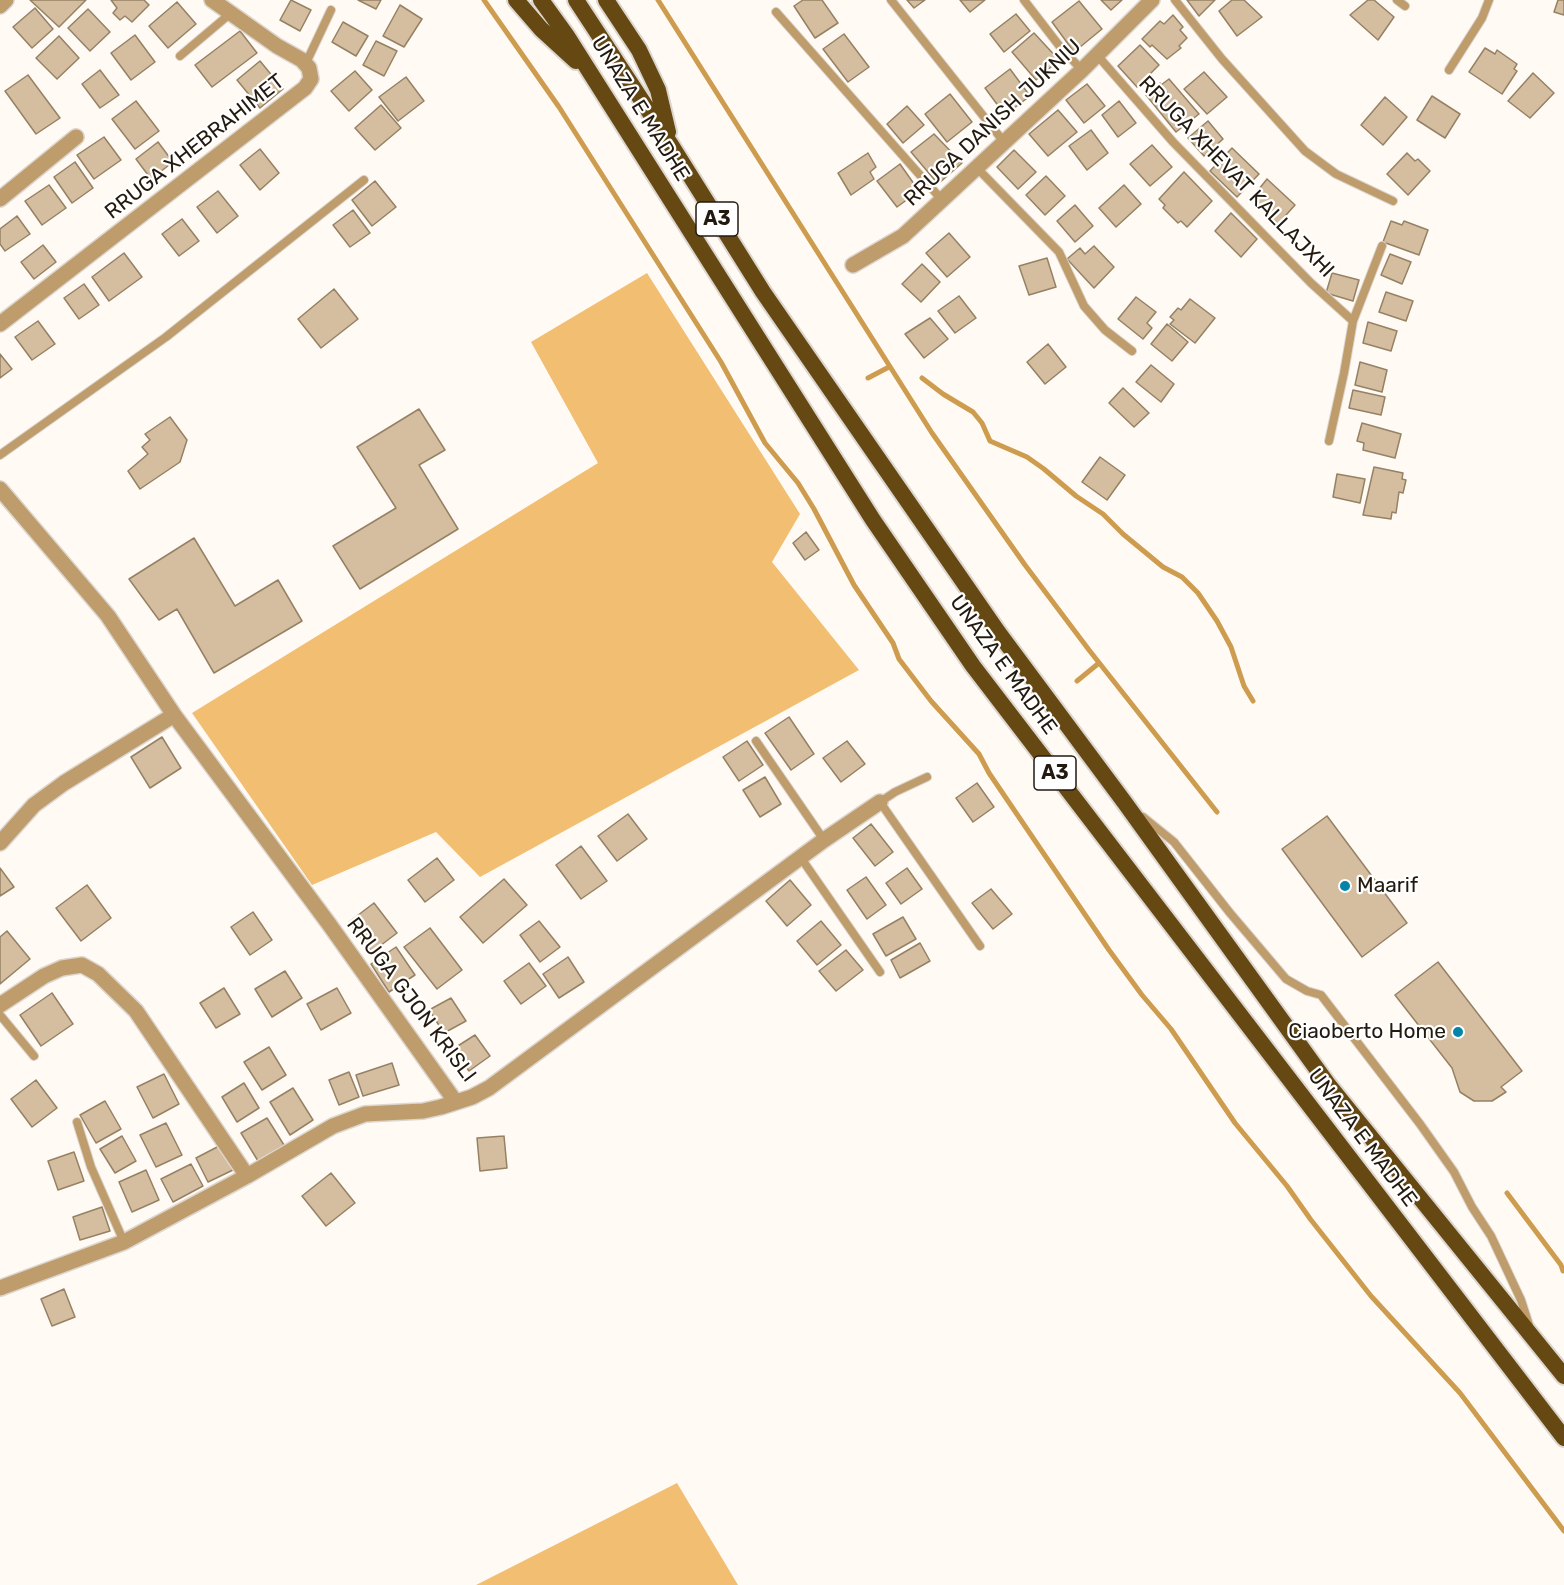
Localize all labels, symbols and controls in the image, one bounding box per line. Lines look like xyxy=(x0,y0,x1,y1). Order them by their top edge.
street label: UNAZA E MADHE xyxy=(585,32,695,186)
street label: RRUGA DANISH JUKNIU xyxy=(899,34,1087,212)
street label: RRUGA XHEBRAHIMET xyxy=(100,69,290,225)
street label: RRUGA XHEVAT KALLAJXHI xyxy=(1133,71,1339,283)
road number: A3 xyxy=(696,202,738,236)
street label: UNAZA E MADHE xyxy=(944,590,1062,740)
road number: A3 xyxy=(1034,756,1076,790)
place label: Maarif xyxy=(1357,873,1418,899)
marker: Maarif xyxy=(1338,879,1352,893)
street label: RRUGA GJON KRISLI xyxy=(341,913,481,1087)
place label: Ciaoberto Home xyxy=(1288,1019,1446,1045)
marker: Ciaoberto Home xyxy=(1451,1025,1465,1039)
street label: UNAZA E MADHE xyxy=(1302,1064,1422,1212)

